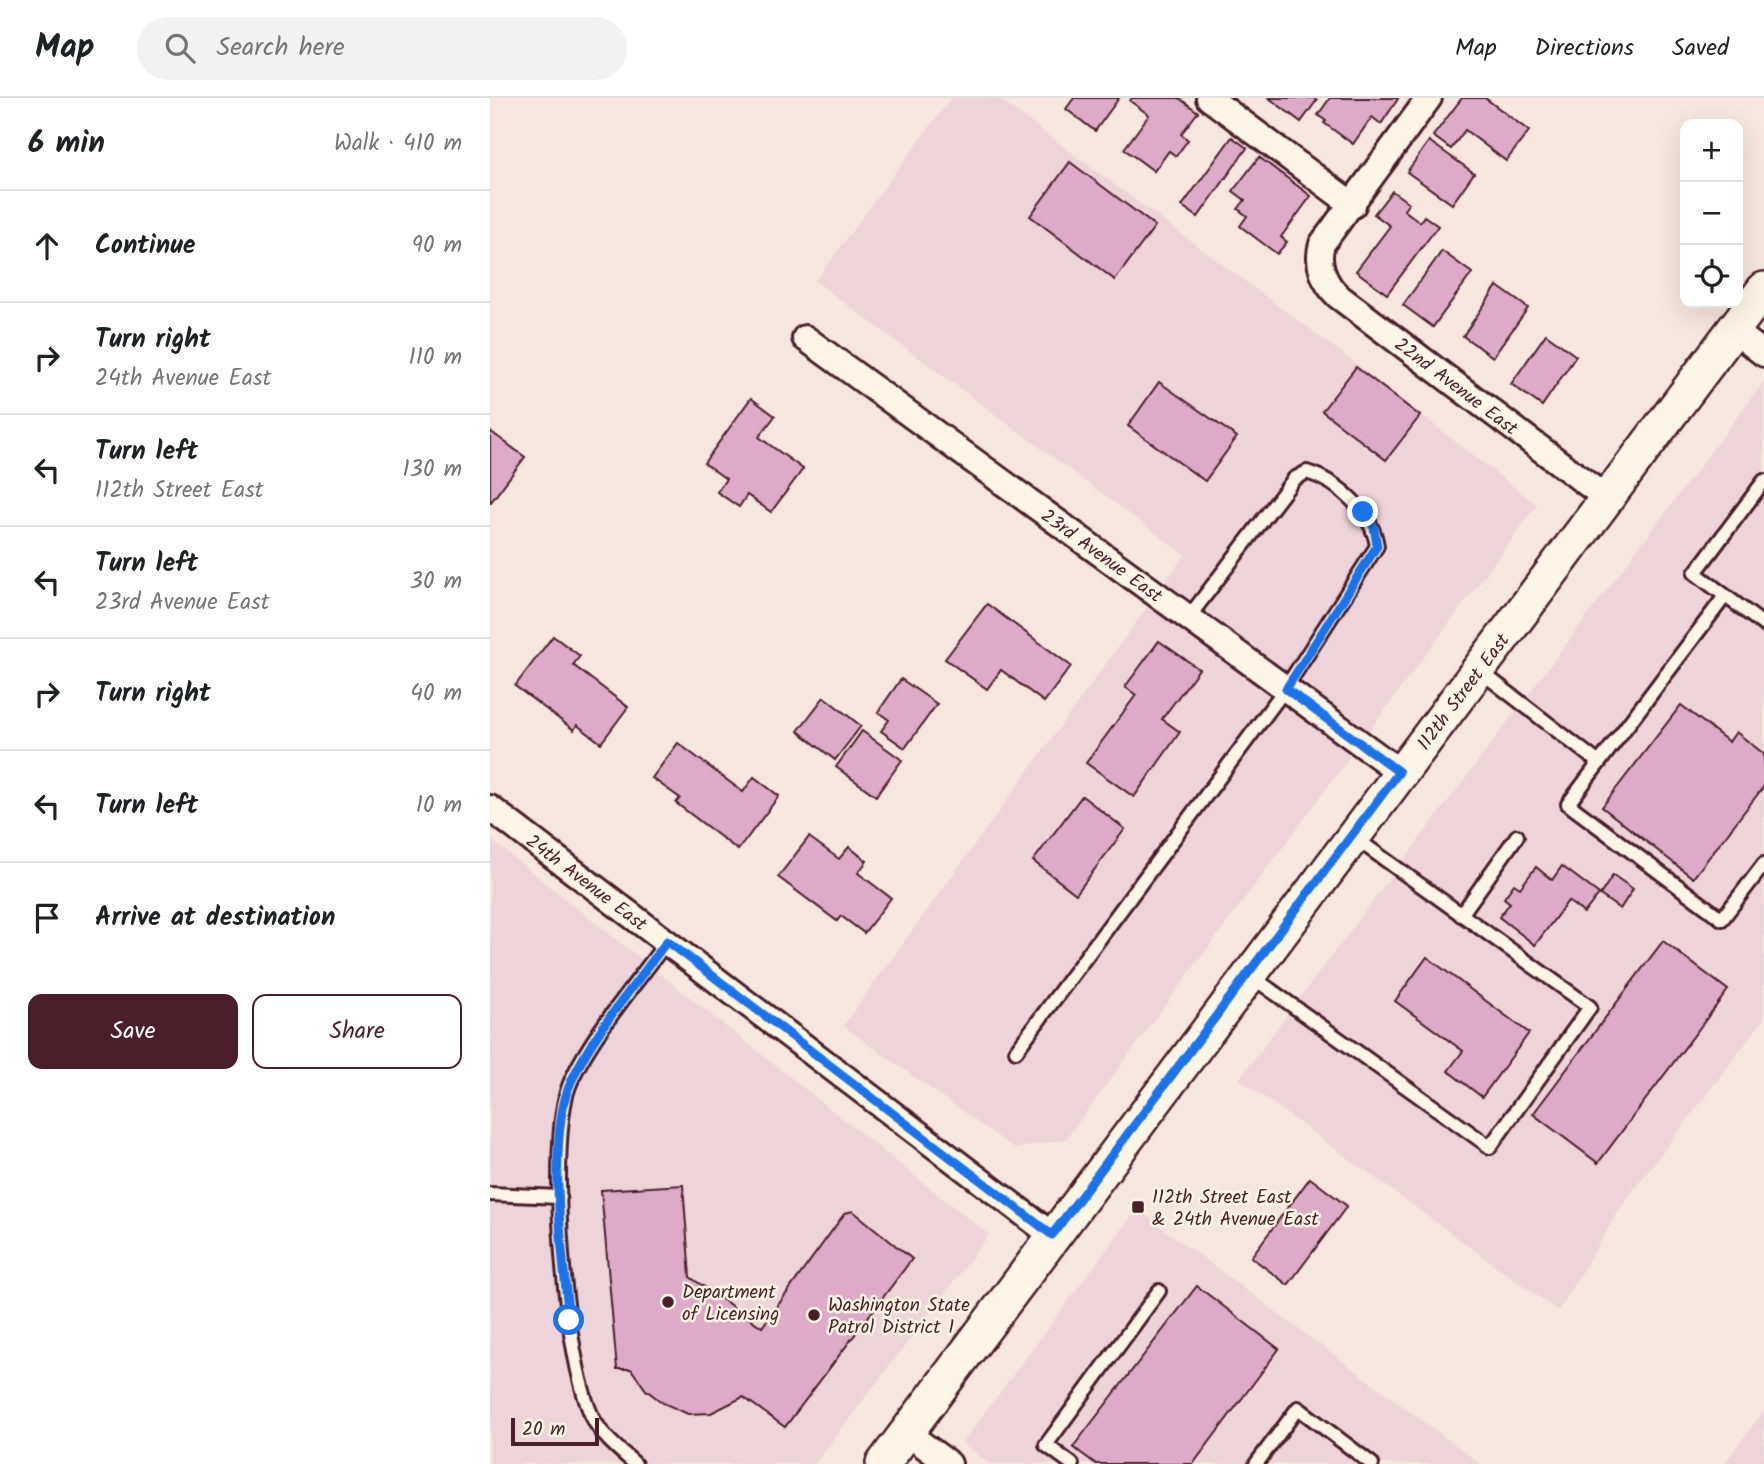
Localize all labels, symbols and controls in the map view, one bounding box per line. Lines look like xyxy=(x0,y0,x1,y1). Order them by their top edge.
search box xyxy=(137,17,627,80)
text: Map xyxy=(35,22,95,75)
text: Search here xyxy=(217,27,345,69)
icon: search xyxy=(161,29,199,67)
text: Map xyxy=(1455,29,1497,68)
text: Directions xyxy=(1535,29,1634,68)
text: Saved xyxy=(1672,29,1729,68)
map controls xyxy=(1680,119,1743,308)
button: + xyxy=(1680,119,1743,182)
text: 6 min xyxy=(28,120,105,168)
text: Walk · 410 m xyxy=(334,126,462,162)
button: − xyxy=(1680,182,1743,245)
text: Continue xyxy=(95,225,196,267)
icon: ahead xyxy=(28,227,66,265)
text: 90 m xyxy=(412,228,462,264)
button: locate xyxy=(1680,245,1743,308)
text: Turn right xyxy=(95,319,211,361)
street label: 22nd Avenue East xyxy=(1387,330,1524,444)
icon: right xyxy=(28,339,66,377)
text: 110 m xyxy=(409,340,462,376)
text: 24th Avenue East xyxy=(95,361,271,397)
text: Turn left xyxy=(95,431,198,473)
icon: left xyxy=(28,451,66,489)
text: 130 m xyxy=(403,452,462,488)
text: 112th Street East xyxy=(95,473,264,509)
route end xyxy=(1347,496,1378,527)
street label: 23rd Avenue East xyxy=(1034,502,1169,612)
text: Turn left xyxy=(95,543,198,585)
icon: left xyxy=(28,563,66,601)
text: 30 m xyxy=(410,564,462,600)
text: 23rd Avenue East xyxy=(95,585,270,621)
street label: 112th Street East xyxy=(1410,627,1518,757)
text: Turn right xyxy=(95,673,211,715)
icon: right xyxy=(28,675,66,713)
text: 40 m xyxy=(410,676,462,712)
text: Turn left xyxy=(95,785,198,827)
icon: left xyxy=(28,787,66,825)
text: 10 m xyxy=(416,788,462,824)
street label: 24th Avenue East xyxy=(519,827,654,940)
text: Arrive at destination xyxy=(95,897,335,939)
icon: arrive xyxy=(28,899,66,937)
button: Save xyxy=(28,994,238,1069)
button: Share xyxy=(252,994,462,1069)
place label: 112th Street East & 24th Avenue East xyxy=(1152,1183,1319,1235)
marker: 112th Street East & 24th Avenue East xyxy=(1130,1199,1146,1215)
place label: Department of Licensing xyxy=(682,1278,779,1330)
place label: Washington State Patrol District 1 xyxy=(828,1291,970,1343)
marker: Department of Licensing xyxy=(660,1294,676,1310)
route start xyxy=(553,1304,584,1335)
marker: Washington State Patrol District 1 xyxy=(806,1307,822,1323)
scale bar xyxy=(511,1415,598,1447)
text: 20 m xyxy=(522,1415,565,1445)

